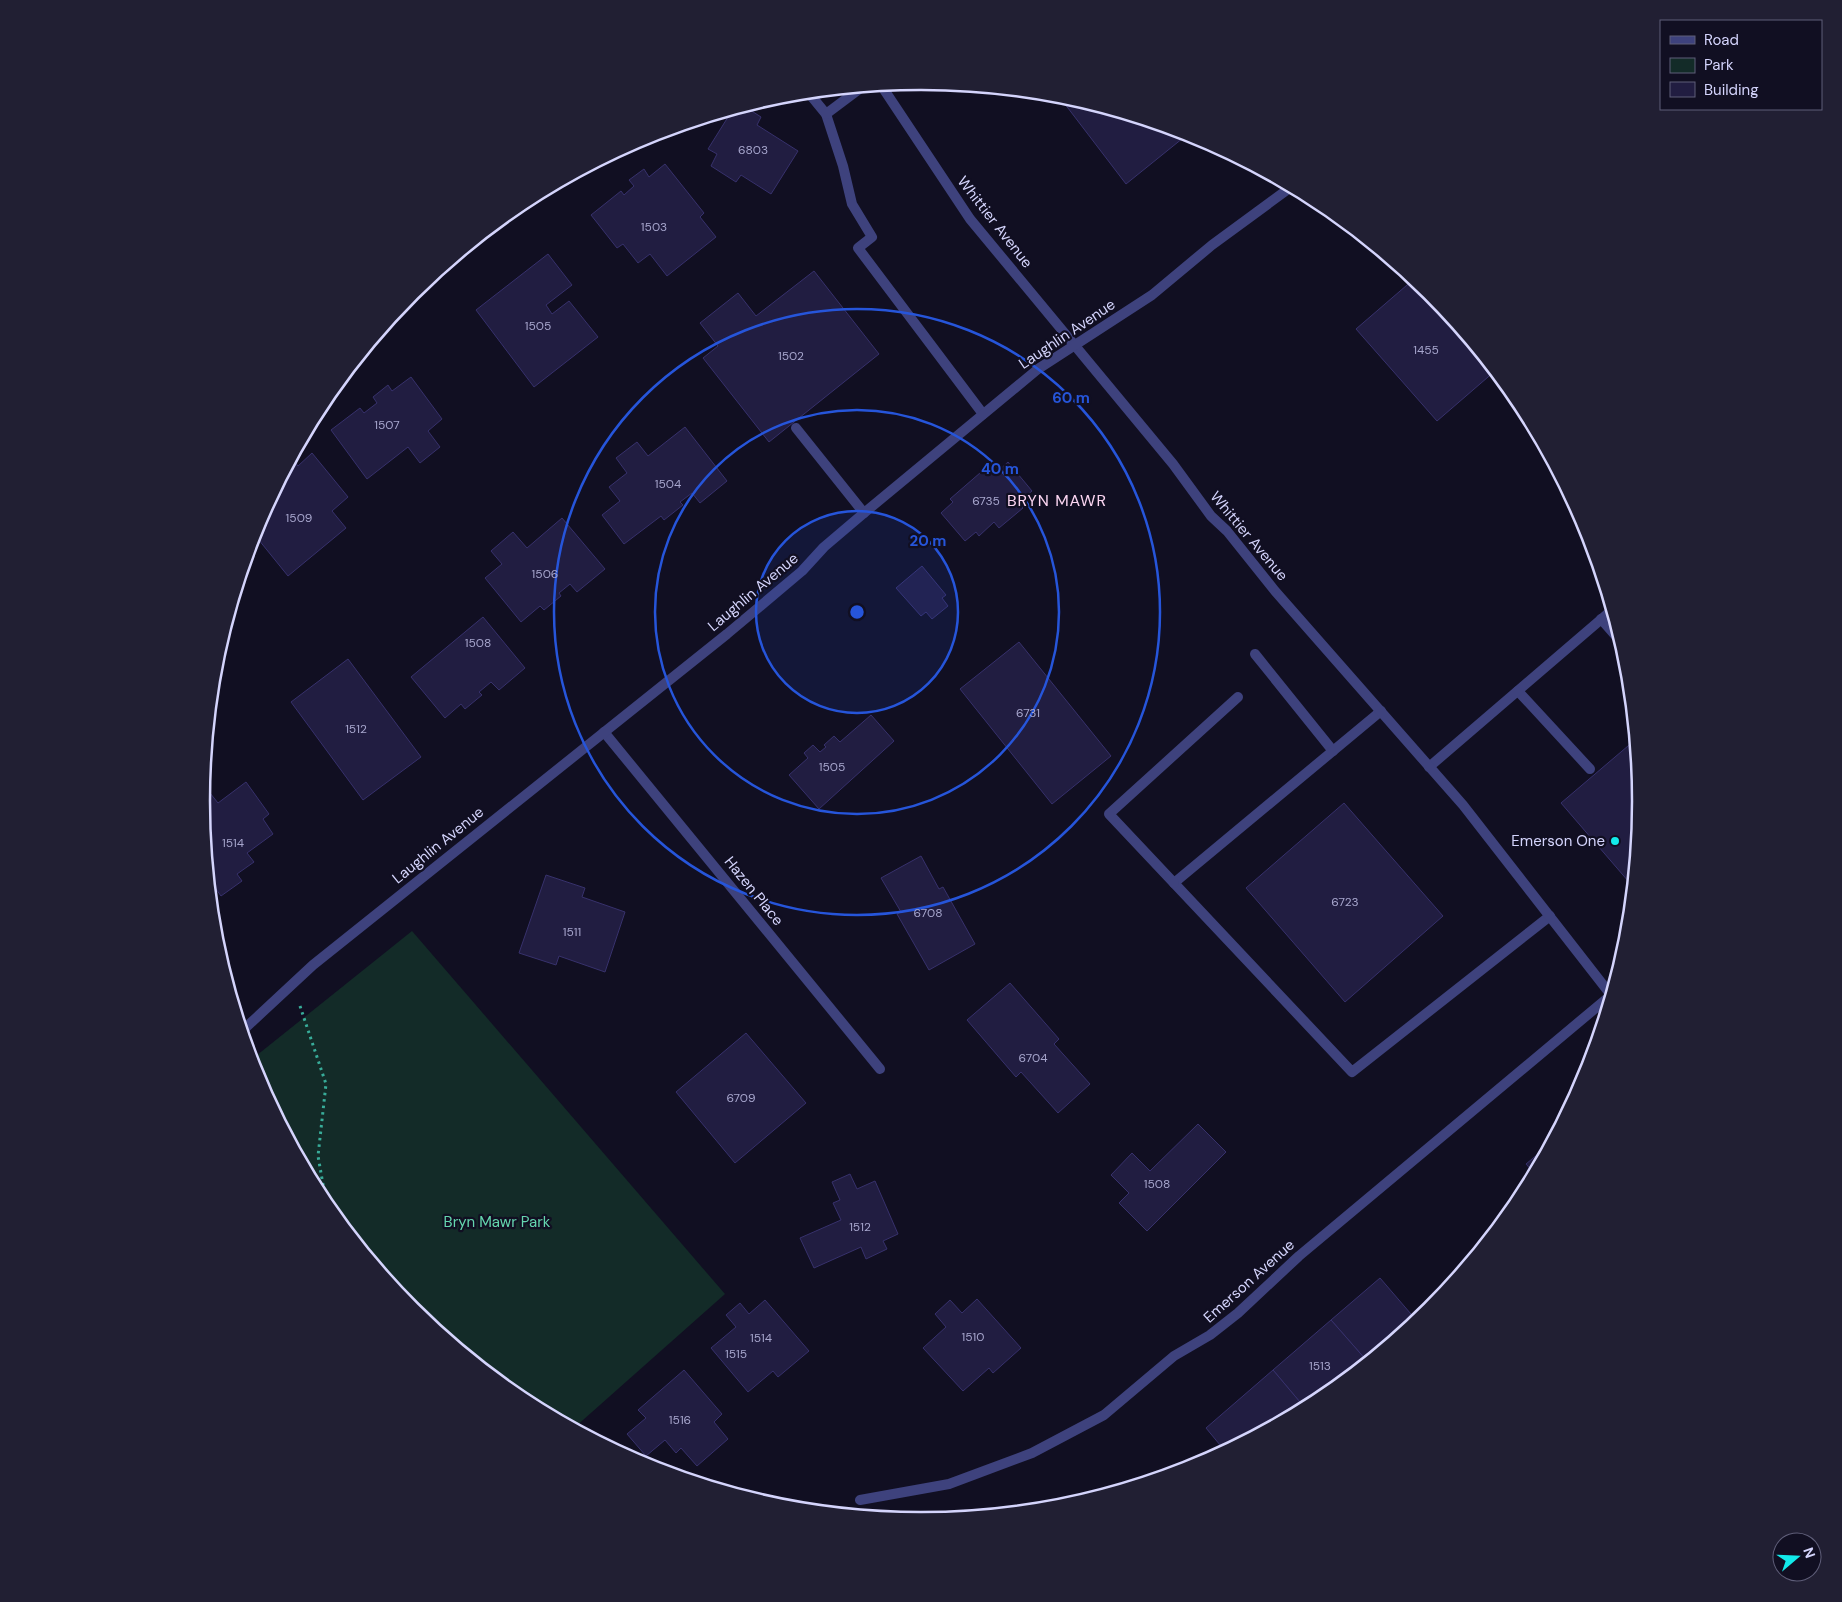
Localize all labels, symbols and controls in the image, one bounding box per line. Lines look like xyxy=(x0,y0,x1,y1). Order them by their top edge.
legend xyxy=(1660,20,1822,110)
text: Road xyxy=(1704,30,1739,50)
text: Park xyxy=(1704,55,1734,75)
text: Building xyxy=(1704,80,1759,100)
house number: 6803 xyxy=(738,142,768,158)
street label: Whittier Avenue xyxy=(953,172,1037,272)
house number: 1503 xyxy=(641,219,667,235)
street label: Laughlin Avenue xyxy=(1015,294,1119,374)
house number: 1505 xyxy=(525,318,551,334)
house number: 1455 xyxy=(1413,342,1439,358)
house number: 1502 xyxy=(778,348,804,364)
text: 60 m xyxy=(1052,388,1090,408)
house number: 1507 xyxy=(374,417,400,433)
text: 40 m xyxy=(981,459,1019,479)
house number: 1504 xyxy=(655,476,681,492)
street label: Whittier Avenue xyxy=(1206,487,1292,585)
district label: BRYN MAWR xyxy=(1007,490,1107,511)
house number: 6735 xyxy=(972,493,1000,509)
house number: 1509 xyxy=(286,510,312,526)
text: 20 m xyxy=(910,531,946,551)
street label: Laughlin Avenue xyxy=(704,548,802,636)
house number: 1506 xyxy=(532,566,558,582)
centre of rings xyxy=(848,603,866,621)
house number: 1508 xyxy=(465,635,491,651)
house number: 6731 xyxy=(1016,705,1040,721)
house number: 1512 xyxy=(345,721,367,737)
house number: 1505 xyxy=(819,759,845,775)
street label: Laughlin Avenue xyxy=(388,802,488,888)
place label: Emerson One xyxy=(1511,831,1605,851)
house number: 1514 xyxy=(222,835,244,851)
marker: Emerson One xyxy=(1609,835,1621,847)
street label: Hazen Place xyxy=(720,852,788,930)
house number: 6723 xyxy=(1331,894,1359,910)
house number: 6708 xyxy=(914,905,942,921)
house number: 1511 xyxy=(563,924,581,940)
house number: 6704 xyxy=(1019,1050,1047,1066)
house number: 6709 xyxy=(726,1090,756,1106)
house number: 1508 xyxy=(1144,1176,1170,1192)
park label: Bryn Mawr Park xyxy=(444,1212,551,1232)
house number: 1512 xyxy=(849,1219,871,1235)
street label: Emerson Avenue xyxy=(1199,1235,1299,1327)
house number: 1510 xyxy=(961,1329,985,1345)
house number: 1514 xyxy=(750,1330,772,1346)
house number: 1515 xyxy=(725,1346,747,1362)
house number: 1513 xyxy=(1309,1358,1331,1374)
house number: 1516 xyxy=(669,1412,691,1428)
north arrow xyxy=(1772,1532,1822,1582)
text: N xyxy=(1799,1545,1819,1561)

